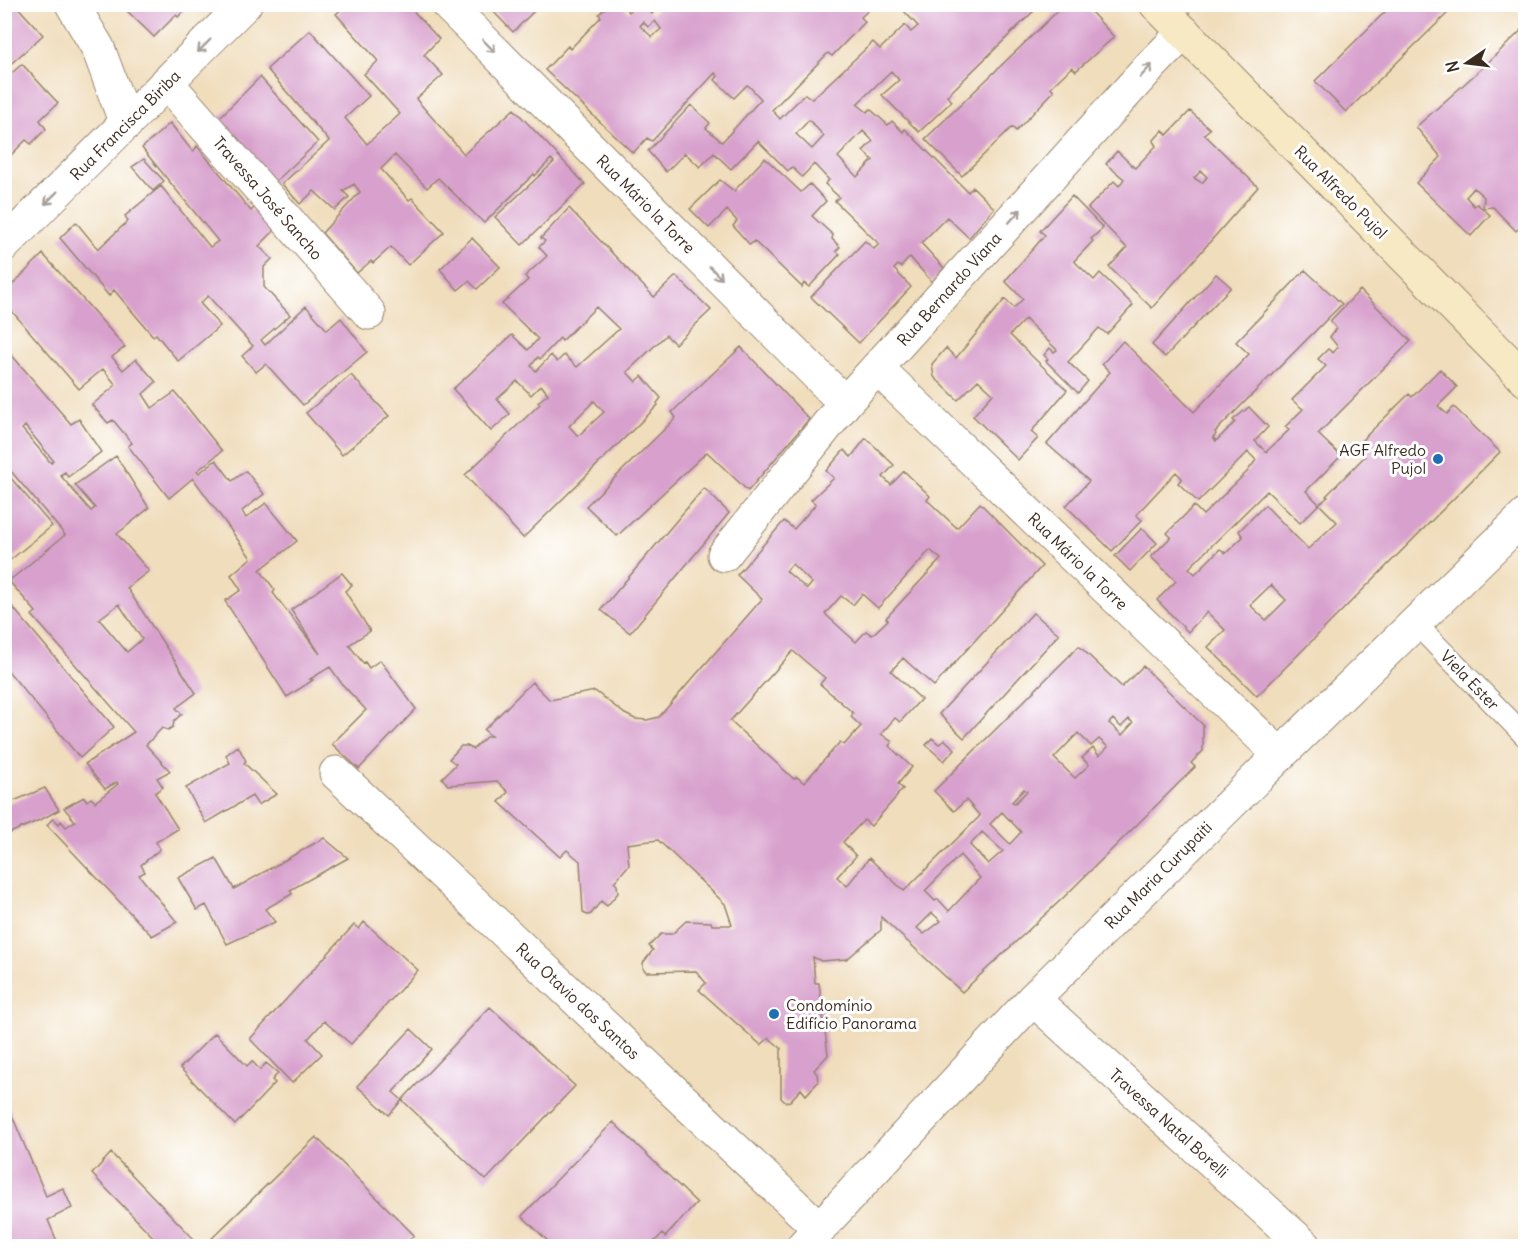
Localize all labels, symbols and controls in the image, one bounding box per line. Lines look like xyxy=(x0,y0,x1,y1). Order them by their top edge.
north arrow xyxy=(1437,33,1497,93)
one-way arrow xyxy=(196,38,211,53)
one-way arrow xyxy=(481,38,496,53)
text: N xyxy=(1441,59,1463,74)
one-way arrow xyxy=(1139,64,1153,79)
street label: Rua Francisca Biriba xyxy=(66,66,184,184)
street label: Travessa José Sancho xyxy=(209,132,327,264)
street label: Rua Alfredo Pujol xyxy=(1290,141,1392,243)
street label: Rua Mário la Torre xyxy=(593,151,699,257)
one-way arrow xyxy=(43,191,58,206)
one-way arrow xyxy=(1008,209,1022,224)
street label: Rua Bernardo Viana xyxy=(893,228,1005,350)
one-way arrow xyxy=(708,265,723,280)
place label: AGF Alfredo Pujol xyxy=(1339,440,1426,478)
marker: AGF Alfredo Pujol xyxy=(1431,452,1445,466)
street label: Rua Mário la Torre xyxy=(1024,508,1132,614)
street label: Viela Ester xyxy=(1436,646,1504,715)
street label: Rua Maria Curupaiti xyxy=(1100,817,1216,933)
street label: Rua Otavio dos Santos xyxy=(512,939,644,1063)
place label: Condomínio Edifício Panorama xyxy=(786,995,917,1033)
marker: Condomínio Edifício Panorama xyxy=(767,1007,781,1021)
street label: Travessa Natal Borelli xyxy=(1105,1064,1233,1182)

